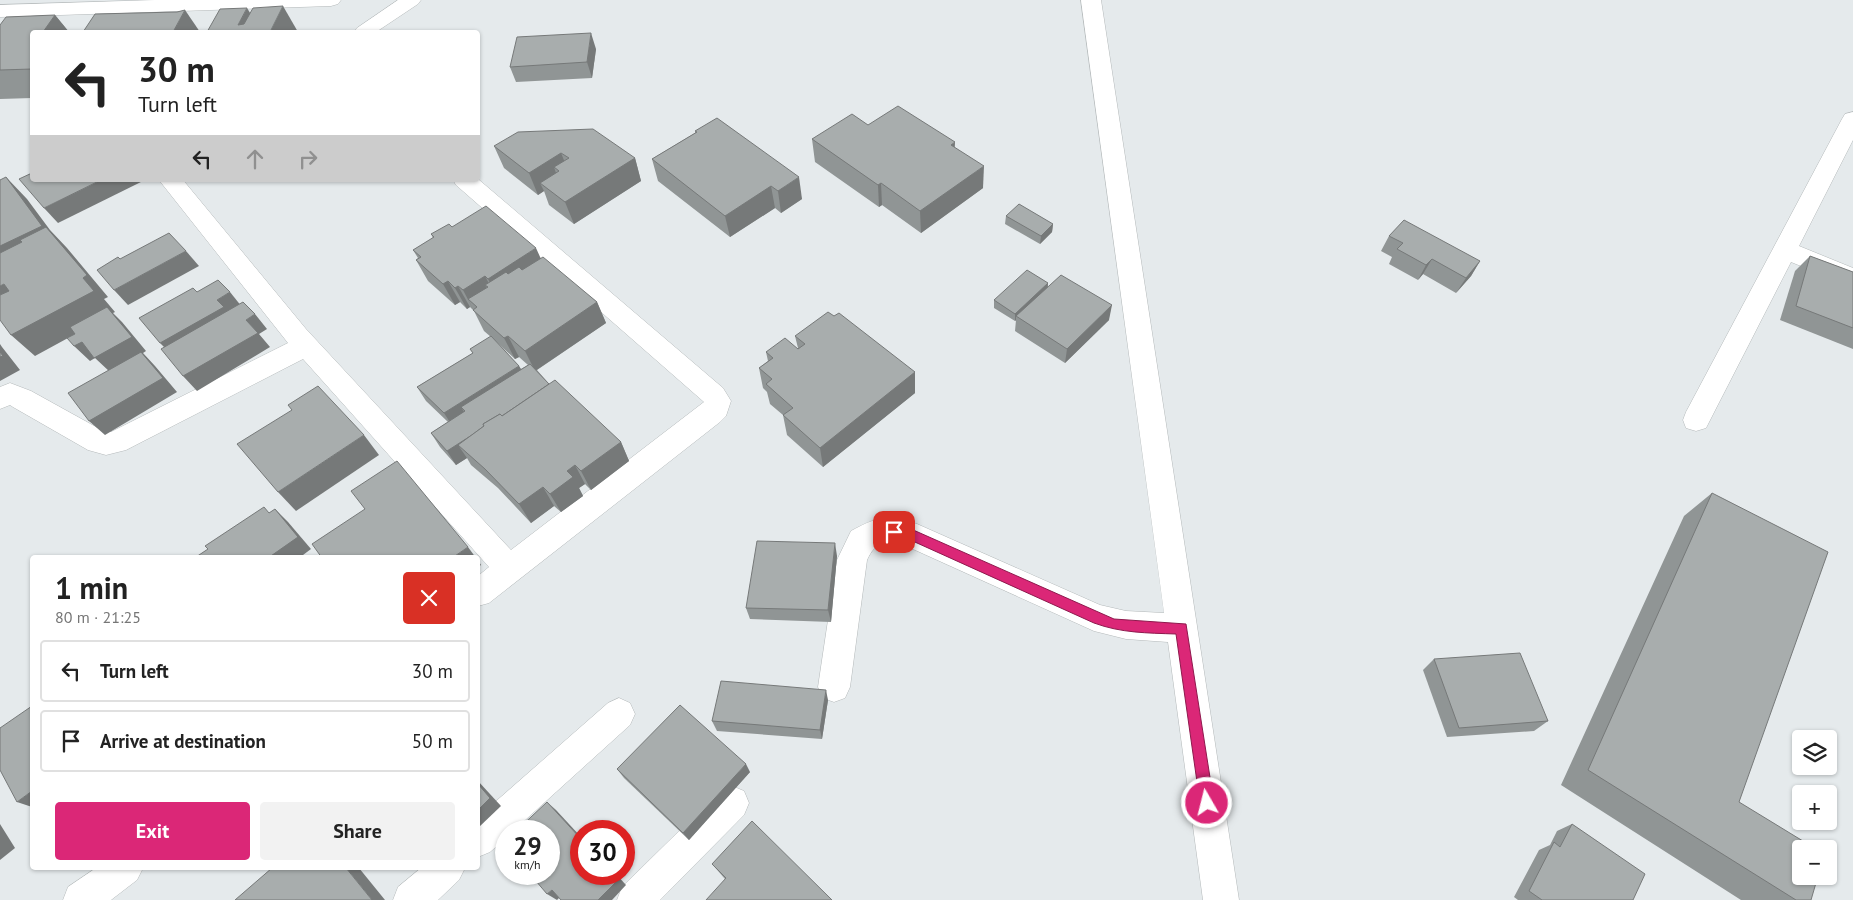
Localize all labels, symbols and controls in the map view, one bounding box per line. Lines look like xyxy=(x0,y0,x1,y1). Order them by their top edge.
text: 30 m xyxy=(138,46,215,92)
icon: left xyxy=(55,50,120,115)
text: Turn left xyxy=(138,90,217,118)
icon: left xyxy=(188,145,216,173)
icon: ahead xyxy=(241,145,269,173)
icon: right xyxy=(294,145,322,173)
pin xyxy=(873,511,915,553)
icon: arrive xyxy=(880,518,908,546)
text: 1 min xyxy=(55,568,128,607)
button: close xyxy=(403,572,455,624)
text: 80 m · 21:25 xyxy=(55,607,141,627)
icon: left xyxy=(57,657,85,685)
text: Turn left xyxy=(100,659,169,683)
text: 30 m xyxy=(412,659,453,683)
icon: arrive xyxy=(57,727,85,755)
text: Arrive at destination xyxy=(100,729,266,753)
text: 50 m xyxy=(412,729,453,753)
map controls xyxy=(1792,730,1837,885)
button: layers xyxy=(1792,730,1837,775)
position arrow xyxy=(1180,776,1232,828)
button: + xyxy=(1792,785,1837,830)
button: Exit xyxy=(55,802,250,860)
button: Share xyxy=(260,802,455,860)
speed limit sign: 30 xyxy=(570,820,635,885)
text: 29 xyxy=(513,830,542,862)
button: − xyxy=(1792,840,1837,885)
text: km/h xyxy=(514,857,541,872)

